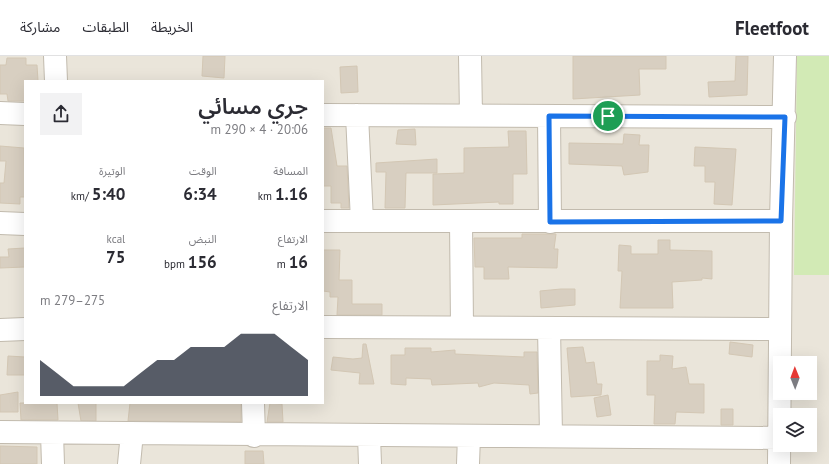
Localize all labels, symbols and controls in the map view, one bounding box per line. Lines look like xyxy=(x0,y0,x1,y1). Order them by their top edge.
text: Fleetfoot xyxy=(735,16,809,40)
text: مشاركة xyxy=(20,18,60,36)
text: الطبقات xyxy=(82,18,129,36)
text: الخريطة xyxy=(151,18,193,36)
text: جري مسائي xyxy=(198,92,308,120)
button: share xyxy=(40,93,82,135)
pin xyxy=(591,99,625,133)
icon: arrive xyxy=(597,105,619,127)
text: 20:06 · 4 × 290 m xyxy=(210,121,308,138)
text: الوتيرة xyxy=(99,164,125,178)
text: الوقت xyxy=(189,164,217,178)
text: المسافة xyxy=(273,164,308,178)
text: 5:40 xyxy=(92,183,125,205)
text: 6:34 xyxy=(183,183,217,205)
text: 1.16 xyxy=(275,183,308,205)
text: /km xyxy=(71,189,92,203)
text: km xyxy=(258,189,275,203)
text: kcal xyxy=(107,232,125,246)
text: النبض xyxy=(189,232,217,246)
text: الارتفاع xyxy=(278,232,308,246)
text: 75 xyxy=(106,246,125,268)
text: 156 xyxy=(188,251,217,273)
text: 16 xyxy=(289,251,308,273)
text: bpm xyxy=(164,257,188,271)
text: m xyxy=(277,257,289,271)
text: 275–279 m xyxy=(40,292,105,309)
text: الارتفاع xyxy=(272,297,308,314)
north arrow xyxy=(773,356,817,400)
map controls xyxy=(773,356,817,452)
button: layers xyxy=(773,408,817,452)

